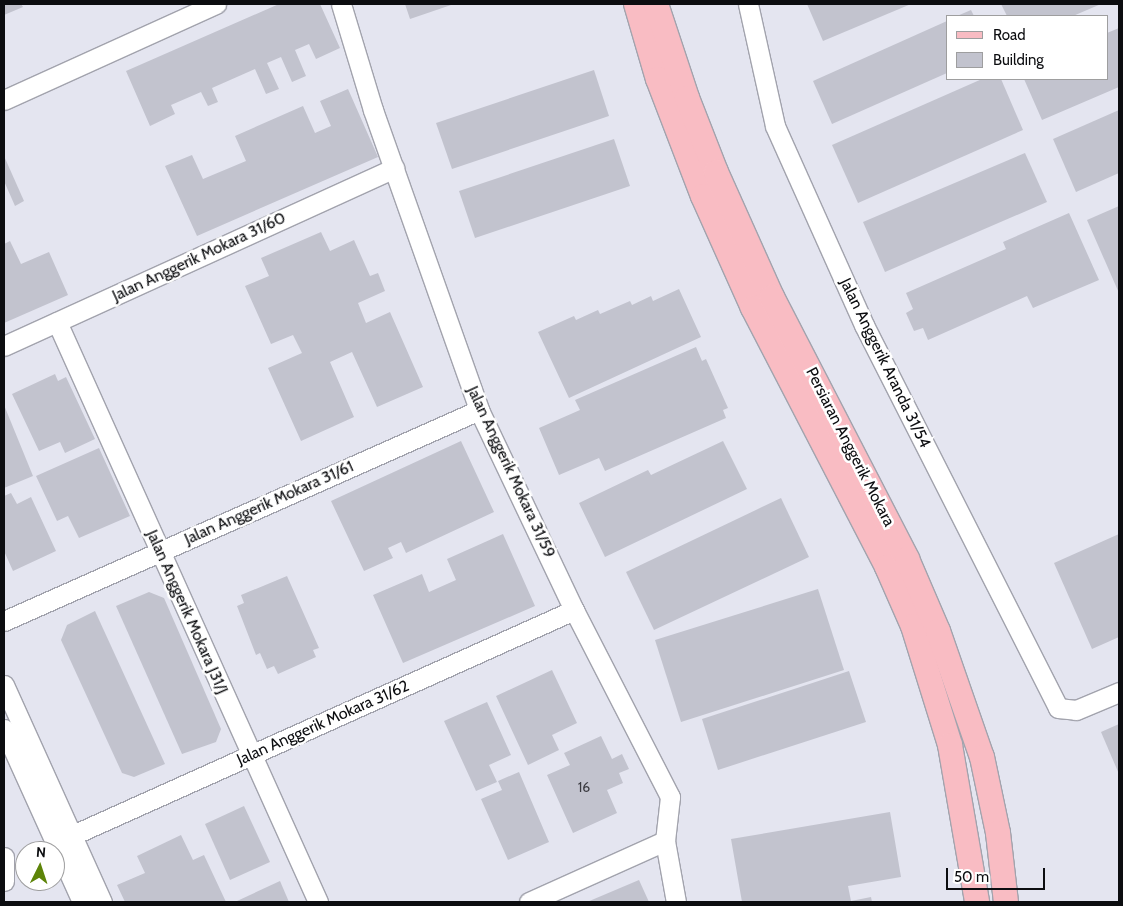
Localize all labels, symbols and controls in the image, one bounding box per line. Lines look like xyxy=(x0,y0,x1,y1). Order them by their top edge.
legend xyxy=(946,15,1108,80)
text: Road xyxy=(993,26,1026,44)
text: Building xyxy=(993,51,1044,69)
street label: Jalan Anggerik Mokara 31/60 xyxy=(109,208,289,306)
street label: Jalan Anggerik Aranda 31/54 xyxy=(836,275,934,451)
street label: Persiaran Anggerik Mokara xyxy=(801,364,899,530)
street label: Jalan Anggerik Mokara 31/59 xyxy=(463,383,559,561)
street label: Jalan Anggerik Mokara 31/61 xyxy=(181,457,357,549)
street label: Jalan Anggerik Mokara J31/J xyxy=(142,527,232,697)
street label: Jalan Anggerik Mokara 31/62 xyxy=(234,676,412,770)
house number: 16 xyxy=(578,779,590,795)
north arrow xyxy=(15,841,65,891)
text: N xyxy=(35,843,47,861)
scale bar xyxy=(948,858,1047,890)
text: 50 m xyxy=(954,868,989,886)

